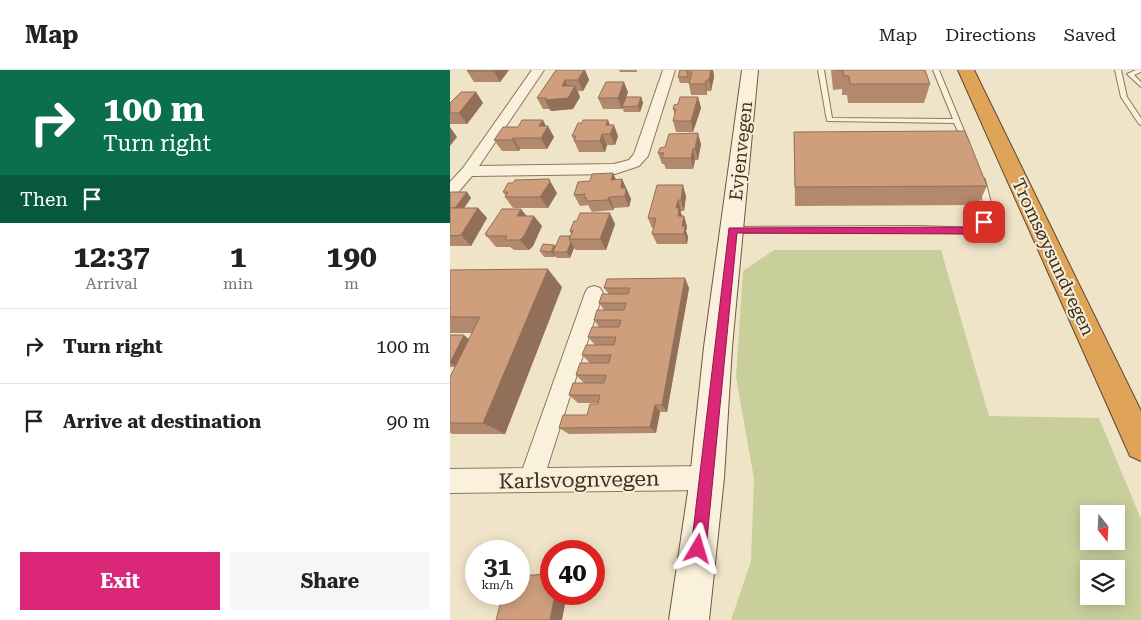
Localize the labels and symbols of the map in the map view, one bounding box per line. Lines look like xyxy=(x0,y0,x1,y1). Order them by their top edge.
street label: Evjenvegen xyxy=(725,100,756,202)
street label: Tromsøysundvegen xyxy=(1008,175,1099,339)
pin xyxy=(963,201,1005,243)
street label: Karlsvognvegen xyxy=(498,467,660,493)
north arrow xyxy=(1080,505,1125,550)
position arrow xyxy=(671,522,723,574)
speed limit sign: 40 xyxy=(540,540,605,605)

